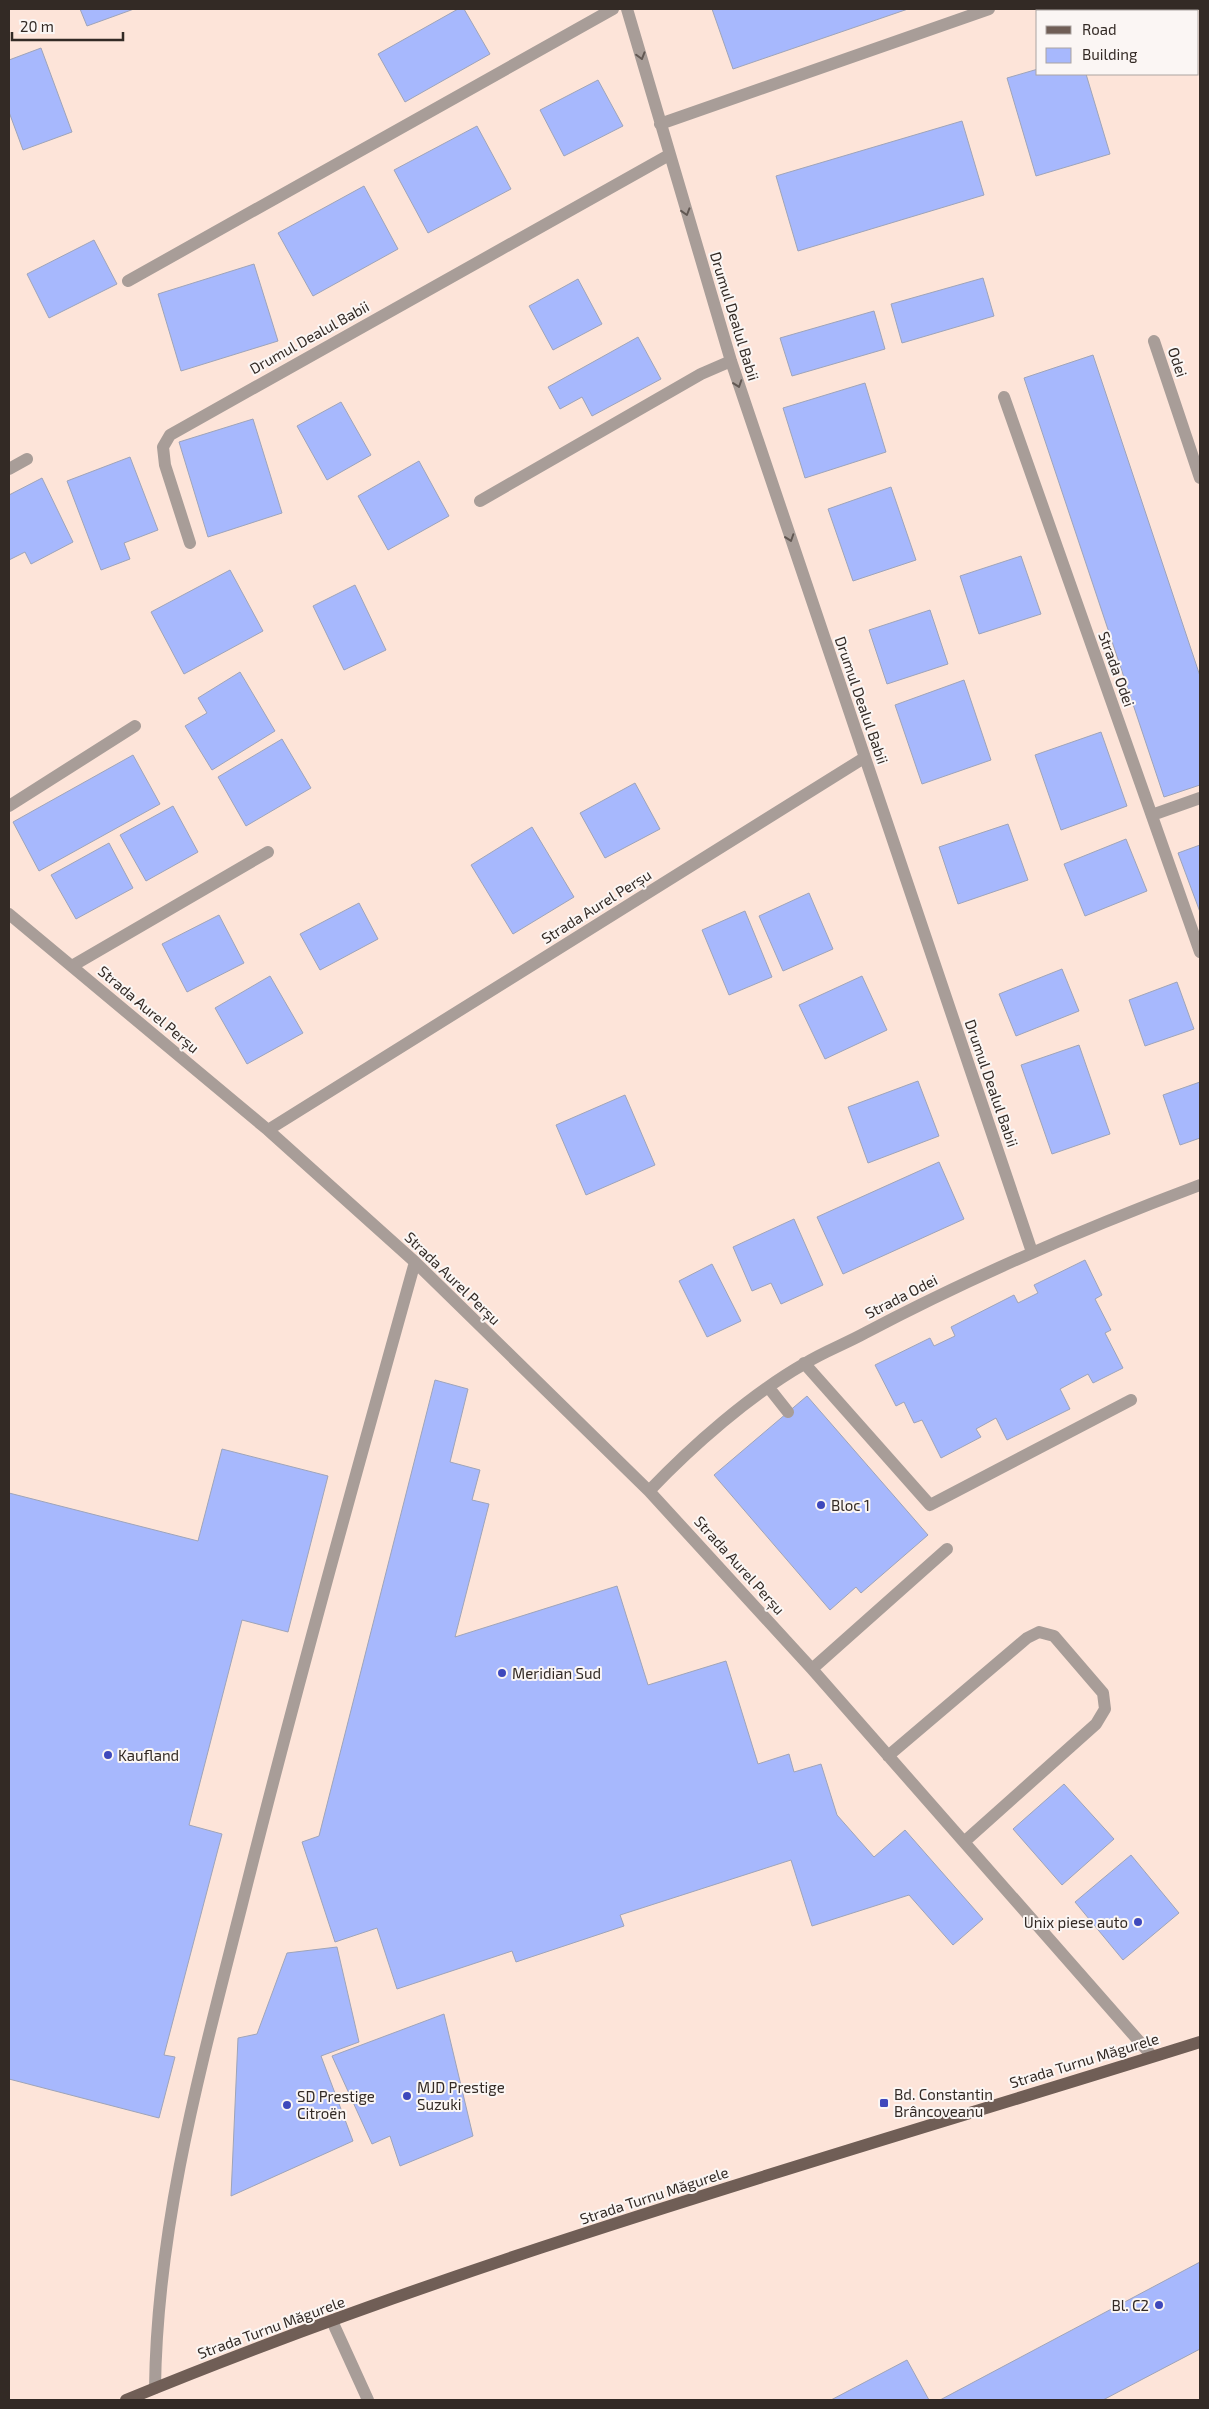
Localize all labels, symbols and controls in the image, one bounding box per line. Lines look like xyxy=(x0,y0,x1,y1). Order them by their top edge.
scale bar xyxy=(12,10,124,42)
legend xyxy=(1036,10,1199,75)
text: 20 m xyxy=(20,17,54,35)
text: Road xyxy=(1082,20,1117,38)
text: Building xyxy=(1082,45,1138,63)
one-way arrow xyxy=(635,51,645,59)
one-way arrow xyxy=(681,207,691,215)
street label: Drumul Dealul Babii xyxy=(707,249,763,383)
street label: Drumul Dealul Babii xyxy=(246,297,372,377)
street label: Odei xyxy=(1165,345,1191,379)
one-way arrow xyxy=(733,379,743,388)
one-way arrow xyxy=(784,533,794,542)
street label: Strada Odei xyxy=(1095,629,1139,709)
street label: Drumul Dealul Babii xyxy=(832,634,892,766)
street label: Strada Aurel Perșu xyxy=(538,865,655,949)
street label: Strada Aurel Perșu xyxy=(94,962,203,1058)
street label: Drumul Dealul Babii xyxy=(962,1017,1022,1149)
street label: Strada Aurel Perșu xyxy=(400,1228,505,1330)
street label: Strada Odei xyxy=(862,1270,940,1322)
place label: Bloc 1 xyxy=(831,1496,870,1514)
marker: Bloc 1 xyxy=(815,1499,827,1511)
street label: Strada Aurel Perșu xyxy=(690,1512,789,1619)
place label: Meridian Sud xyxy=(512,1664,601,1682)
marker: Meridian Sud xyxy=(496,1667,508,1679)
place label: Kaufland xyxy=(118,1746,179,1764)
marker: Kaufland xyxy=(102,1749,114,1761)
place label: Unix piese auto xyxy=(1024,1913,1128,1931)
marker: Unix piese auto xyxy=(1132,1916,1144,1928)
street label: Strada Turnu Măgurele xyxy=(1007,2029,1161,2091)
place label: MJD Prestige Suzuki xyxy=(417,2078,505,2113)
place label: Bd. Constantin Brâncoveanu xyxy=(894,2085,993,2120)
place label: SD Prestige Citroën xyxy=(297,2087,375,2122)
marker: MJD Prestige Suzuki xyxy=(401,2090,413,2102)
marker: Bd. Constantin Brâncoveanu xyxy=(878,2097,890,2109)
marker: SD Prestige Citroën xyxy=(281,2099,293,2111)
street label: Strada Turnu Măgurele xyxy=(577,2162,731,2228)
street label: Strada Turnu Măgurele xyxy=(195,2292,347,2362)
place label: Bl. C2 xyxy=(1111,2296,1149,2314)
marker: Bl. C2 xyxy=(1153,2299,1165,2311)

